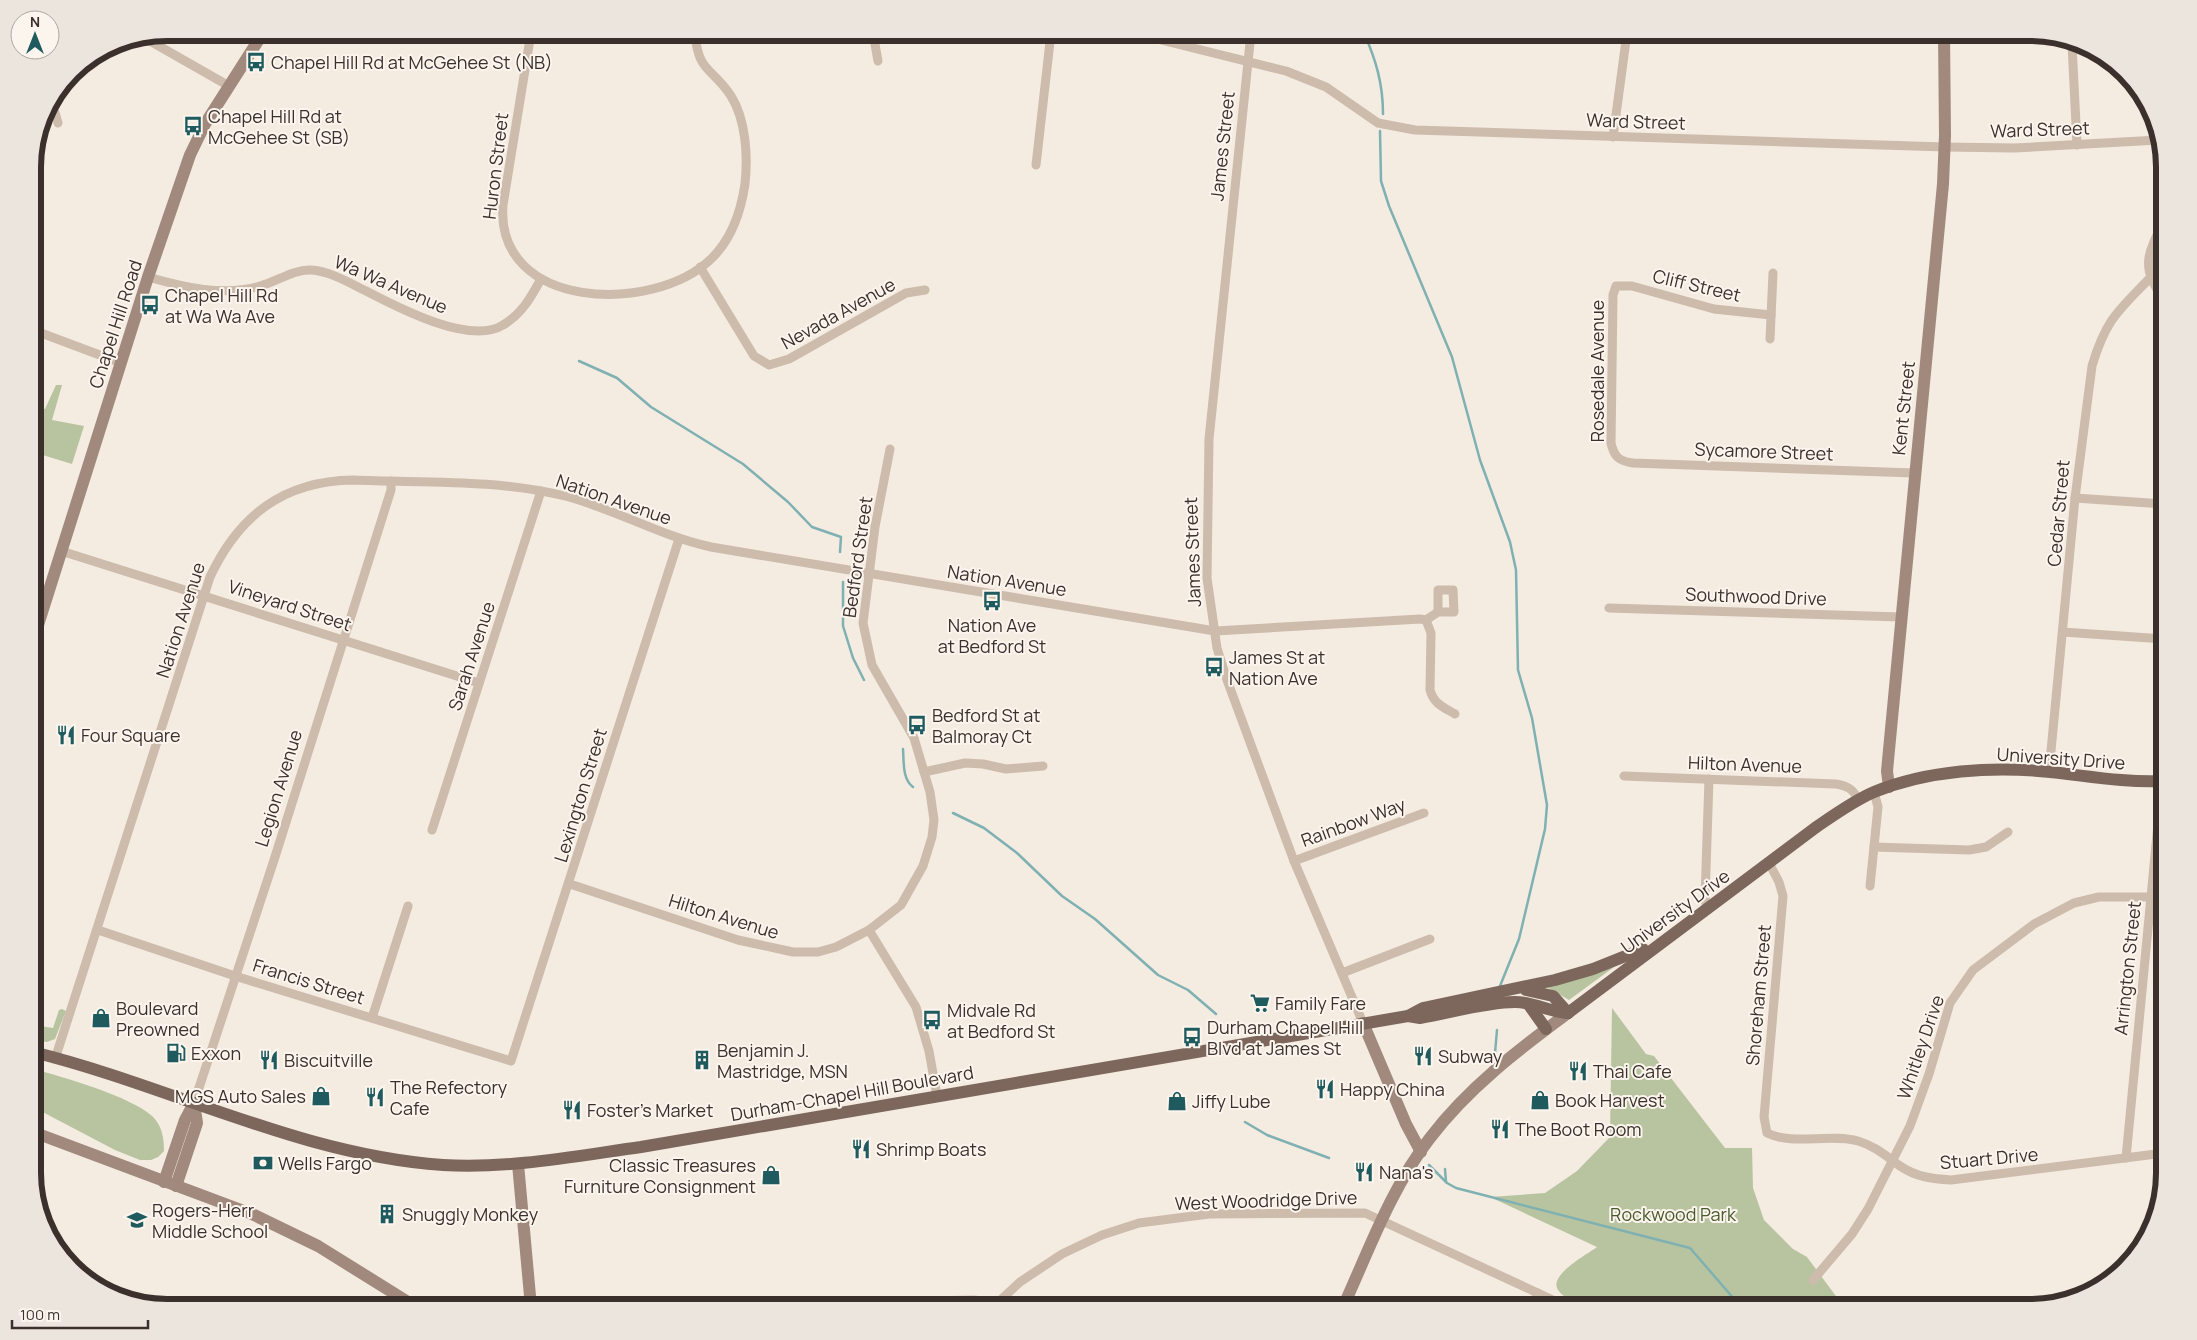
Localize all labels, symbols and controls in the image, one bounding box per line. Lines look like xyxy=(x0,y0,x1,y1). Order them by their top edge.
north arrow xyxy=(10,10,60,60)
text: N xyxy=(30,12,40,31)
place label: Chapel Hill Rd at McGehee St (NB) xyxy=(271,50,553,74)
bus stop icon: Chapel Hill Rd at McGehee St (NB) xyxy=(245,51,267,73)
street label: James Street xyxy=(1204,90,1240,202)
place label: Chapel Hill Rd at McGehee St (SB) xyxy=(208,104,350,149)
street label: Ward Street xyxy=(1586,107,1686,135)
street label: Huron Street xyxy=(477,111,513,221)
bus stop icon: Chapel Hill Rd at McGehee St (SB) xyxy=(182,115,204,137)
street label: Ward Street xyxy=(1990,115,2090,143)
street label: Wa Wa Avenue xyxy=(331,249,451,319)
street label: Chapel Hill Road xyxy=(83,257,147,391)
street label: Cliff Street xyxy=(1651,263,1743,307)
street label: Nevada Avenue xyxy=(777,272,899,354)
place label: Chapel Hill Rd at Wa Wa Ave xyxy=(165,283,278,328)
bus stop icon: Chapel Hill Rd at Wa Wa Ave xyxy=(139,294,161,316)
street label: Rosedale Avenue xyxy=(1585,300,1609,442)
street label: Kent Street xyxy=(1886,360,1920,456)
street label: Sycamore Street xyxy=(1694,437,1834,465)
street label: Cedar Street xyxy=(2041,459,2075,567)
street label: Nation Avenue xyxy=(553,468,675,530)
street label: Bedford Street xyxy=(837,495,877,619)
street label: James Street xyxy=(1178,497,1206,607)
street label: Nation Avenue xyxy=(150,559,210,681)
street label: Nation Avenue xyxy=(946,559,1068,601)
street label: Vineyard Street xyxy=(225,574,355,636)
street label: Southwood Drive xyxy=(1685,582,1827,610)
bus stop icon: Nation Ave at Bedford St xyxy=(981,590,1003,612)
street label: Sarah Avenue xyxy=(442,598,500,714)
place label: Nation Ave at Bedford St xyxy=(938,613,1046,658)
place label: James St at Nation Ave xyxy=(1229,645,1325,690)
bus stop icon: James St at Nation Ave xyxy=(1203,656,1225,678)
place label: Bedford St at Balmoray Ct xyxy=(932,703,1041,748)
bus stop icon: Bedford St at Balmoray Ct xyxy=(906,714,928,736)
place label: Four Square xyxy=(81,723,181,747)
restaurant icon: Four Square xyxy=(55,724,77,746)
street label: Lexington Street xyxy=(548,725,612,865)
street label: Legion Avenue xyxy=(249,727,307,849)
street label: University Drive xyxy=(1996,742,2126,774)
street label: Hilton Avenue xyxy=(1688,750,1802,778)
street label: Rainbow Way xyxy=(1297,792,1409,852)
street label: University Drive xyxy=(1616,863,1734,959)
street label: Hilton Avenue xyxy=(666,888,782,944)
street label: Arrington Street xyxy=(2108,900,2146,1036)
street label: Shoreham Street xyxy=(1740,923,1776,1067)
street label: Francis Street xyxy=(250,953,368,1009)
place label: Family Fare xyxy=(1275,991,1366,1015)
supermarket icon: Family Fare xyxy=(1249,992,1271,1014)
street label: Whitley Drive xyxy=(1891,992,1949,1102)
place label: Boulevard Preowned xyxy=(116,996,200,1041)
place label: Midvale Rd at Bedford St xyxy=(947,998,1056,1043)
shop icon: Boulevard Preowned xyxy=(90,1007,112,1029)
bus stop icon: Midvale Rd at Bedford St xyxy=(921,1009,943,1031)
place label: Durham Chapel Hill Blvd at James St xyxy=(1207,1015,1363,1060)
bus stop icon: Durham Chapel Hill Blvd at James St xyxy=(1181,1026,1203,1048)
place label: Benjamin J. Mastridge, MSN xyxy=(717,1038,848,1083)
place label: Exxon xyxy=(191,1041,241,1065)
fuel station icon: Exxon xyxy=(165,1042,187,1064)
place label: Subway xyxy=(1438,1044,1503,1068)
restaurant icon: Subway xyxy=(1412,1045,1434,1067)
place label: Biscuitville xyxy=(284,1048,373,1072)
restaurant icon: Biscuitville xyxy=(258,1049,280,1071)
building icon: Benjamin J. Mastridge, MSN xyxy=(691,1049,713,1071)
place label: Thai Cafe xyxy=(1593,1059,1672,1083)
street label: Durham-Chapel Hill Boulevard xyxy=(729,1060,975,1126)
restaurant icon: Thai Cafe xyxy=(1567,1060,1589,1082)
place label: The Refectory Cafe xyxy=(390,1075,508,1120)
place label: Happy China xyxy=(1340,1077,1445,1101)
restaurant icon: Happy China xyxy=(1314,1078,1336,1100)
place label: MGS Auto Sales xyxy=(175,1084,306,1108)
shop icon: MGS Auto Sales xyxy=(310,1085,332,1107)
restaurant icon: The Refectory Cafe xyxy=(364,1086,386,1108)
place label: Book Harvest xyxy=(1555,1088,1665,1112)
place label: Jiffy Lube xyxy=(1192,1089,1271,1113)
shop icon: Book Harvest xyxy=(1529,1089,1551,1111)
shop icon: Jiffy Lube xyxy=(1166,1090,1188,1112)
place label: Foster's Market xyxy=(587,1098,713,1122)
restaurant icon: Foster's Market xyxy=(561,1099,583,1121)
place label: The Boot Room xyxy=(1515,1117,1642,1141)
restaurant icon: The Boot Room xyxy=(1489,1118,1511,1140)
place label: Shrimp Boats xyxy=(876,1137,986,1161)
restaurant icon: Shrimp Boats xyxy=(850,1138,872,1160)
street label: Stuart Drive xyxy=(1939,1142,2039,1174)
place label: Wells Fargo xyxy=(278,1151,372,1175)
bank icon: Wells Fargo xyxy=(252,1152,274,1174)
place label: Classic Treasures Furniture Consignment xyxy=(564,1153,756,1198)
place label: Nana's xyxy=(1379,1160,1434,1184)
restaurant icon: Nana's xyxy=(1353,1161,1375,1183)
shop icon: Classic Treasures Furniture Consignment xyxy=(760,1164,782,1186)
street label: West Woodridge Drive xyxy=(1174,1185,1358,1215)
place label: Rogers-Herr Middle School xyxy=(152,1198,268,1243)
place label: Snuggly Monkey xyxy=(402,1202,539,1226)
park label: Rockwood Park xyxy=(1610,1202,1737,1226)
building icon: Snuggly Monkey xyxy=(376,1203,398,1225)
school or university icon: Rogers-Herr Middle School xyxy=(126,1209,148,1231)
scale bar xyxy=(12,1298,149,1330)
text: 100 m xyxy=(20,1304,60,1325)

